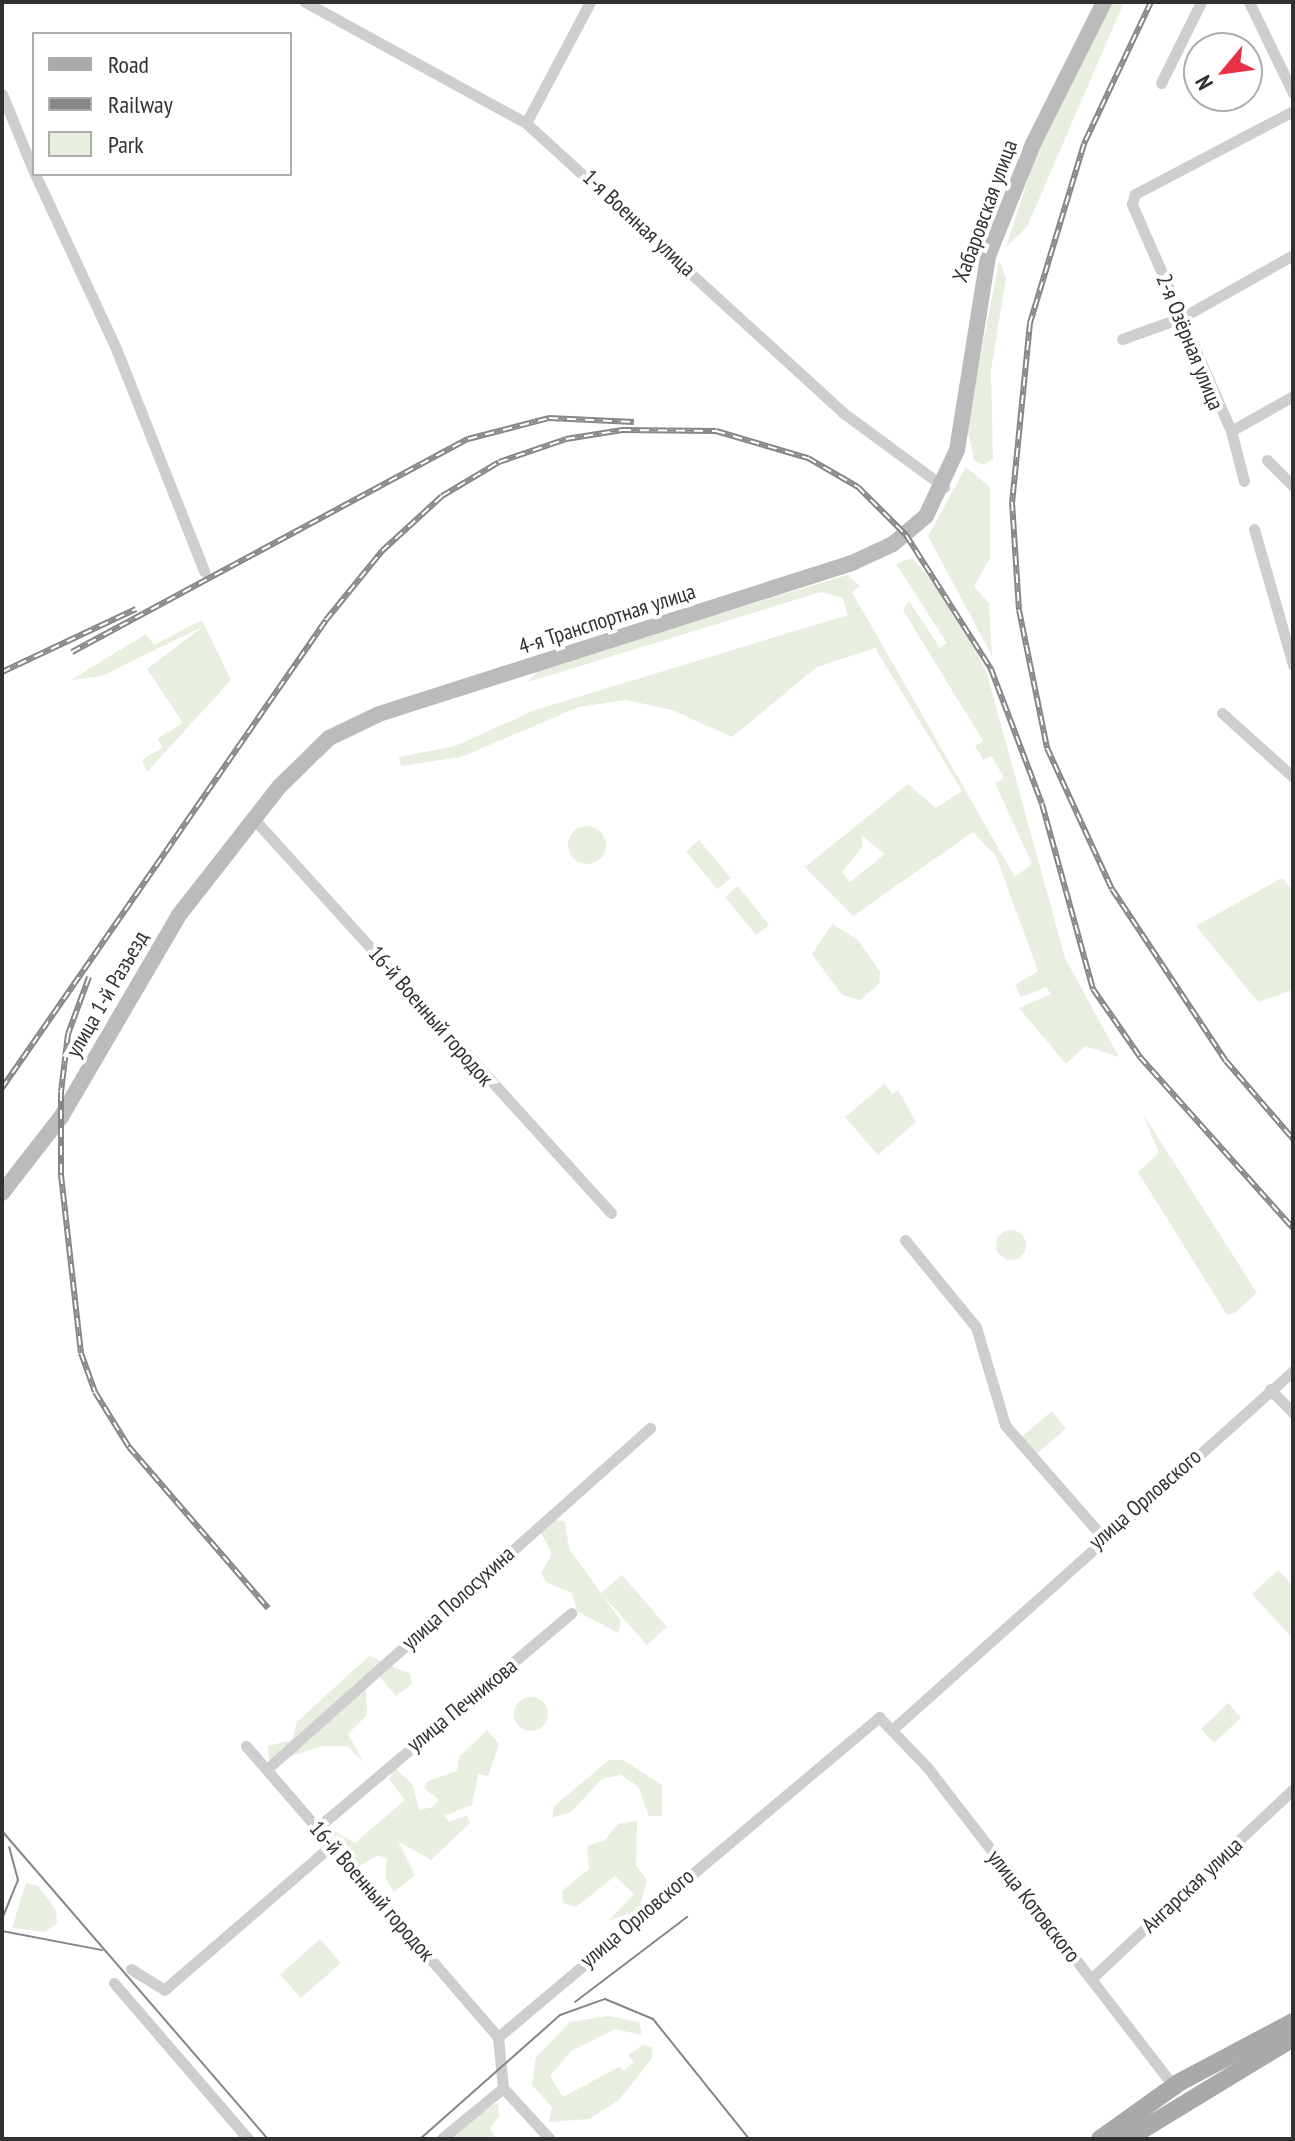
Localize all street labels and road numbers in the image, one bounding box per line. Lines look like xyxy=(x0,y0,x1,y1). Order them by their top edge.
street label: Хабаровская улица xyxy=(947,136,1023,286)
street label: 1-я Военная улица xyxy=(577,164,701,282)
street label: 2-я Озёрная улица xyxy=(1151,270,1229,414)
street label: 4-я Транспортная улица xyxy=(515,578,699,660)
street label: улица 1-й Разъезд xyxy=(60,926,154,1062)
street label: 16-й Военный городок xyxy=(363,940,499,1092)
street label: улица Орловского xyxy=(1083,1443,1207,1555)
street label: улица Полосухина xyxy=(396,1541,520,1655)
street label: улица Печникова xyxy=(402,1653,522,1757)
street label: 16-й Военный городок xyxy=(304,1815,440,1967)
street label: Ангарская улица xyxy=(1136,1832,1248,1938)
street label: улица Котовского xyxy=(982,1845,1086,1967)
street label: улица Орловского xyxy=(575,1863,699,1973)

